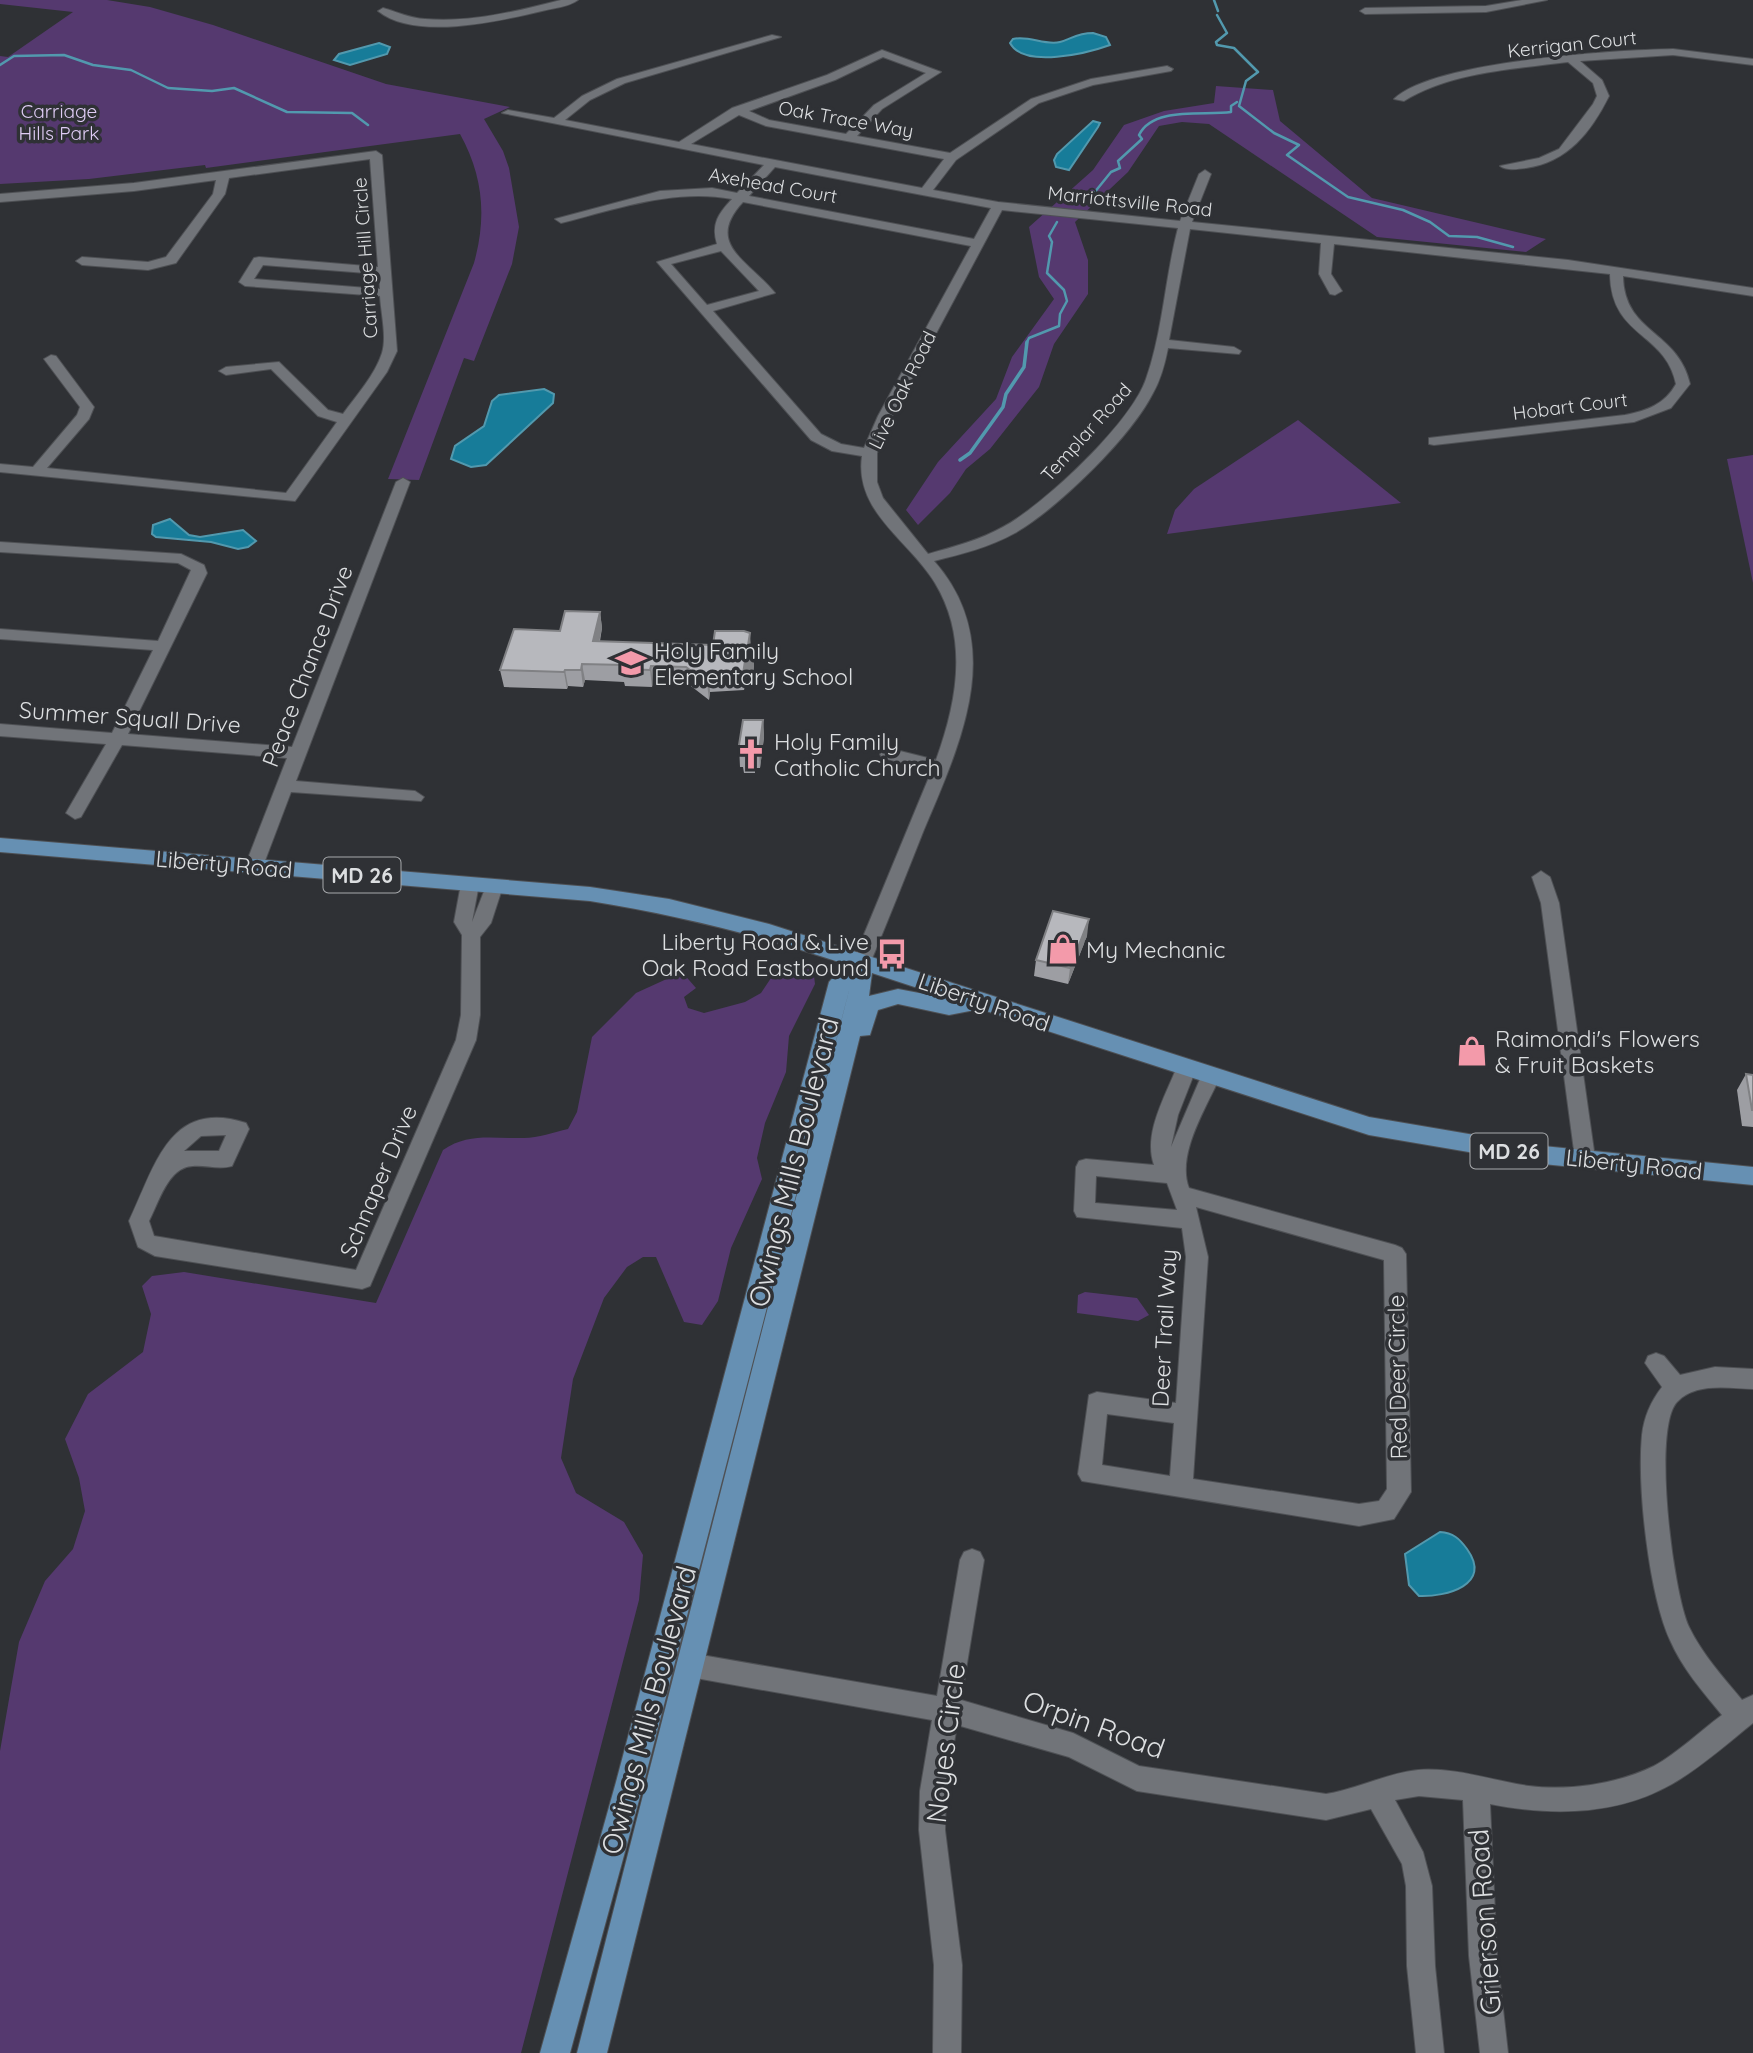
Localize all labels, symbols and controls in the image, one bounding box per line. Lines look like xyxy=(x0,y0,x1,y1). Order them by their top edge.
street label: Kerrigan Court xyxy=(1506,25,1638,63)
street label: Oak Trace Way xyxy=(777,95,915,143)
park label: Carriage Hills Park xyxy=(19,99,99,145)
street label: Axehead Court xyxy=(707,162,839,208)
street label: Carriage Hill Circle xyxy=(347,177,383,339)
street label: Marriottsville Road xyxy=(1047,180,1213,222)
street label: Live Oak Road xyxy=(863,327,941,453)
street label: Templar Road xyxy=(1035,378,1137,486)
street label: Hobart Court xyxy=(1511,387,1629,425)
street label: Peace Chance Drive xyxy=(255,561,359,771)
place label: Holy Family Elementary School xyxy=(654,636,853,691)
school or university icon: Holy Family Elementary School xyxy=(614,646,648,680)
street label: Summer Squall Drive xyxy=(18,695,242,739)
place label: Holy Family Catholic Church xyxy=(774,727,941,782)
church icon: Holy Family Catholic Church xyxy=(734,737,768,771)
street label: Liberty Road xyxy=(154,844,294,884)
road number: MD 26 xyxy=(324,858,400,892)
place label: Liberty Road & Live Oak Road Eastbound xyxy=(642,927,869,982)
shop icon: My Mechanic xyxy=(1046,932,1080,966)
place label: My Mechanic xyxy=(1086,935,1226,964)
bus stop icon: Liberty Road & Live Oak Road Eastbound xyxy=(875,937,909,971)
street label: Liberty Road xyxy=(914,966,1054,1038)
street label: Owings Mills Boulevard xyxy=(740,1014,846,1310)
place label: Raimondi's Flowers & Fruit Baskets xyxy=(1495,1024,1700,1079)
shop icon: Raimondi's Flowers & Fruit Baskets xyxy=(1455,1034,1489,1068)
street label: Schnaper Drive xyxy=(333,1101,423,1261)
road number: MD 26 xyxy=(1470,1134,1548,1168)
street label: Liberty Road xyxy=(1564,1142,1704,1186)
street label: Deer Trail Way xyxy=(1145,1248,1183,1408)
street label: Red Deer Circle xyxy=(1381,1294,1413,1460)
street label: Owings Mills Boulevard xyxy=(593,1562,703,1858)
street label: Noyes Circle xyxy=(918,1661,972,1825)
street label: Orpin Road xyxy=(1018,1682,1170,1766)
street label: Grierson Road xyxy=(1460,1828,1508,2016)

